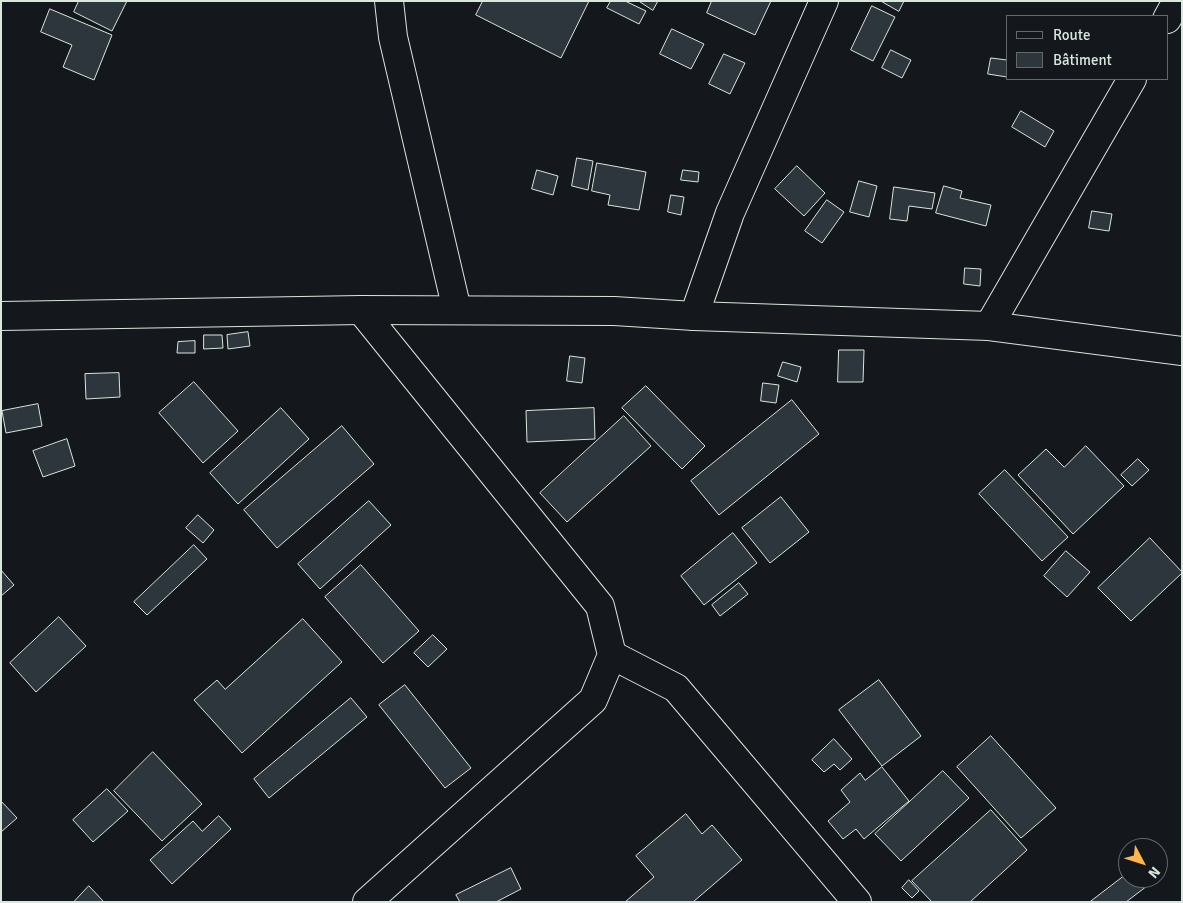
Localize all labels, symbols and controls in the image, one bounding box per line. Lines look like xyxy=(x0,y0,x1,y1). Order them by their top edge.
legend xyxy=(1006,15,1168,80)
text: Route xyxy=(1053,26,1090,44)
text: Bâtiment xyxy=(1053,51,1112,69)
north arrow xyxy=(1118,838,1168,888)
text: N xyxy=(1144,863,1164,882)

